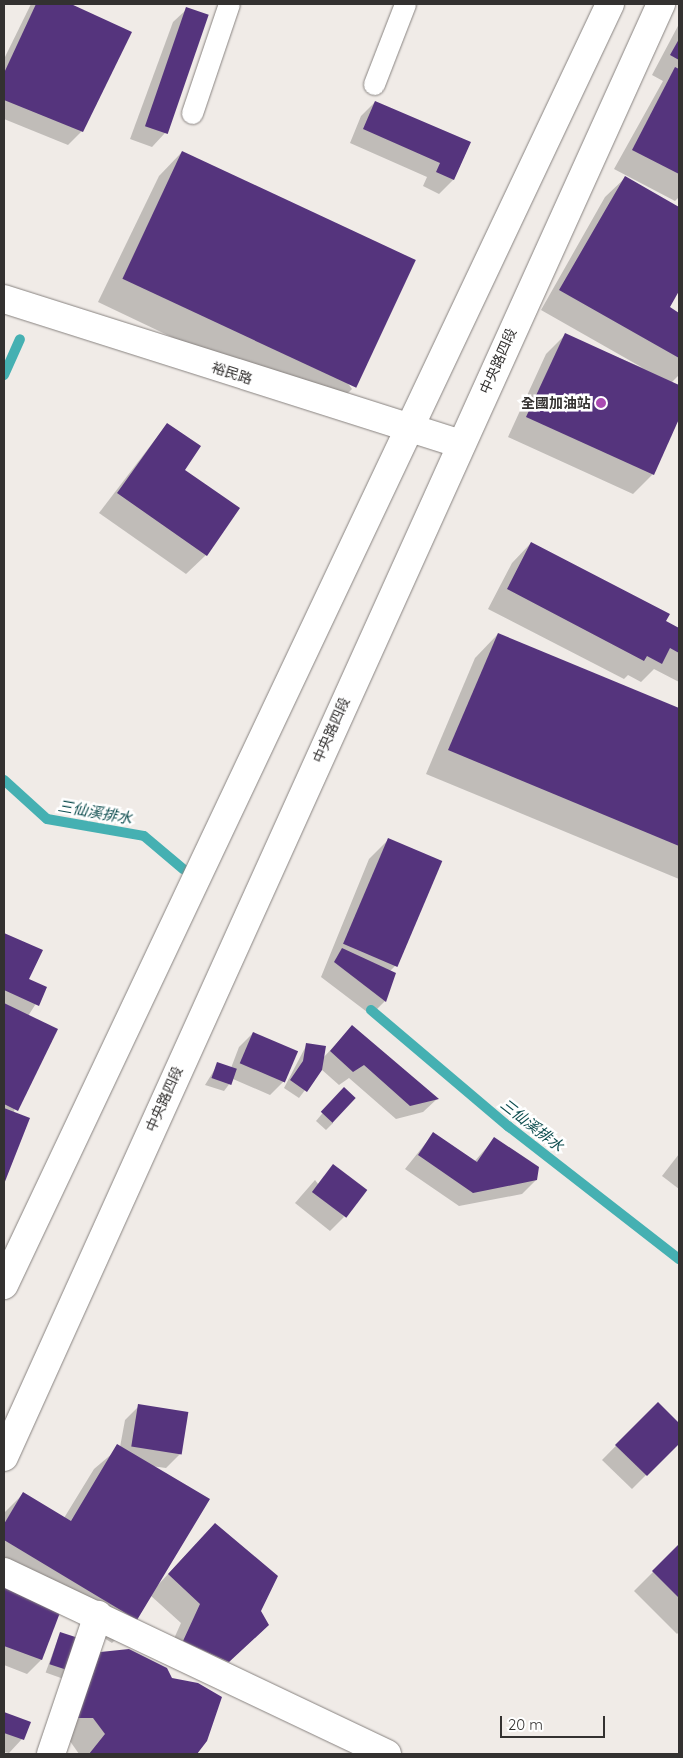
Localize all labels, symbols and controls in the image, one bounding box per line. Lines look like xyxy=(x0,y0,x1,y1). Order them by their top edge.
street label: 中央路四段 xyxy=(476,326,520,396)
street label: 裕民路 xyxy=(209,359,255,387)
place label: 全國加油站 xyxy=(521,395,591,411)
marker: 全國加油站 xyxy=(595,397,607,409)
street label: 中央路四段 xyxy=(309,695,353,765)
water label: 三仙溪排水 xyxy=(57,797,133,827)
street label: 中央路四段 xyxy=(142,1064,186,1134)
water label: 三仙溪排水 xyxy=(497,1095,567,1155)
scale bar xyxy=(503,1706,608,1738)
text: 20 m xyxy=(508,1715,543,1734)

